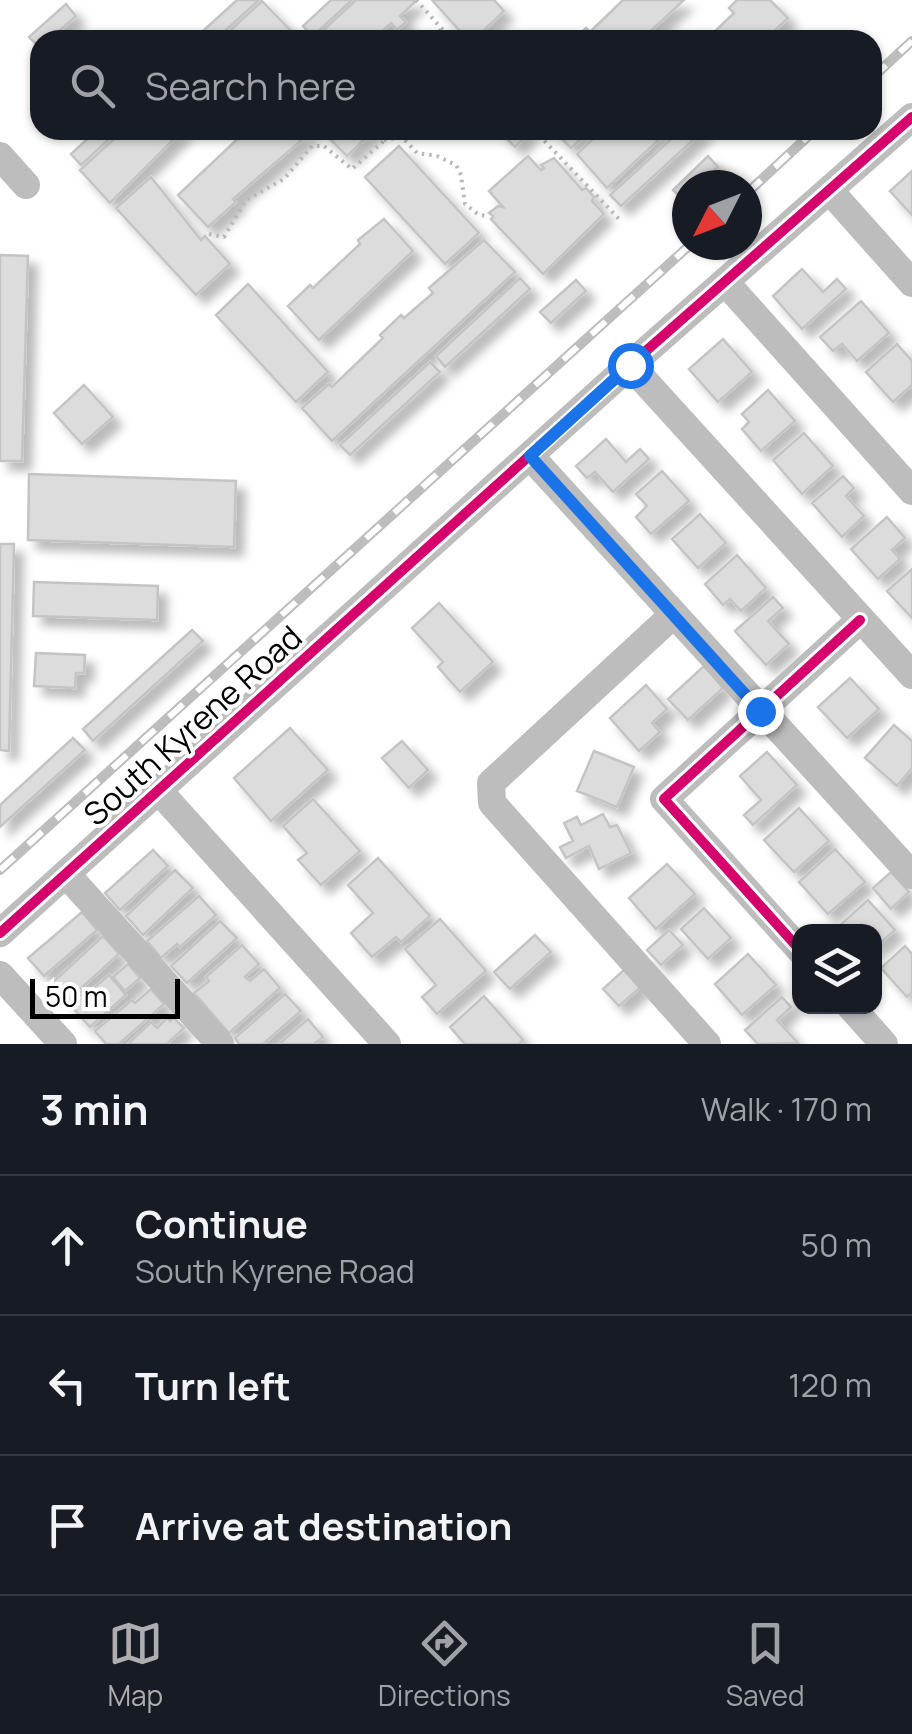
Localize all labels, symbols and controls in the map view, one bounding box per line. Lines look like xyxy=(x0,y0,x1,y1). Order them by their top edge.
search box xyxy=(30,30,882,140)
icon: search xyxy=(65,58,120,113)
text: Search here xyxy=(145,59,356,111)
north arrow xyxy=(672,170,762,260)
route start xyxy=(608,343,654,389)
street label: South Kyrene Road xyxy=(74,615,311,835)
route end xyxy=(738,689,784,735)
map controls xyxy=(792,924,882,1014)
button: layers xyxy=(792,924,882,1014)
scale bar xyxy=(30,974,180,1018)
text: 50 m xyxy=(45,977,108,1015)
text: 3 min xyxy=(40,1080,149,1138)
text: Walk · 170 m xyxy=(701,1087,872,1131)
text: Continue xyxy=(135,1197,308,1249)
icon: ahead xyxy=(40,1218,95,1273)
text: 50 m xyxy=(800,1223,872,1267)
text: South Kyrene Road xyxy=(135,1249,415,1293)
icon: left xyxy=(40,1358,95,1413)
text: Turn left xyxy=(135,1359,291,1411)
text: 120 m xyxy=(788,1363,872,1407)
icon: arrive xyxy=(40,1498,95,1553)
text: Arrive at destination xyxy=(135,1499,512,1551)
tab: Map xyxy=(107,1616,163,1714)
tab: Directions xyxy=(378,1616,511,1714)
tab: Saved xyxy=(726,1616,805,1714)

